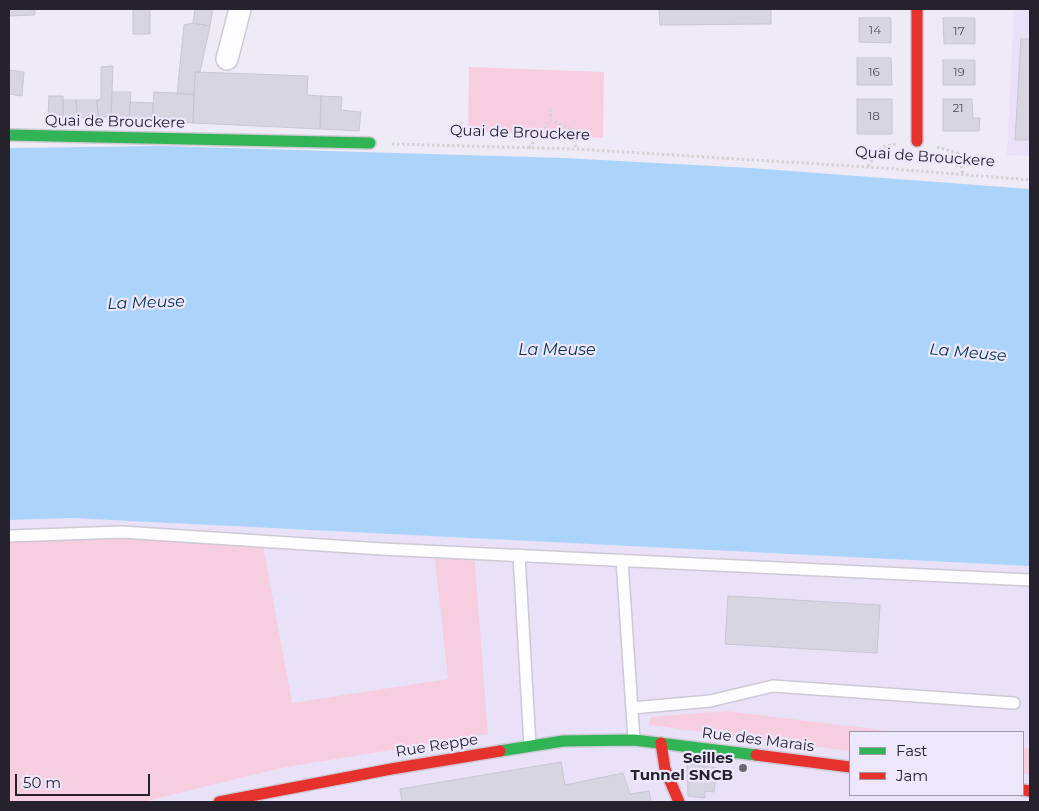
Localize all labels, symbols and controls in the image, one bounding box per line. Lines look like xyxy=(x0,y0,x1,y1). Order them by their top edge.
house number: 14 xyxy=(869,23,881,37)
house number: 17 xyxy=(953,24,965,38)
house number: 16 xyxy=(868,65,880,79)
house number: 19 xyxy=(953,65,965,79)
house number: 21 xyxy=(952,101,964,115)
house number: 18 xyxy=(868,109,880,123)
street label: Quai de Brouckere xyxy=(45,112,185,132)
street label: Quai de Brouckere xyxy=(450,122,590,144)
street label: Quai de Brouckere xyxy=(854,143,996,171)
water label: La Meuse xyxy=(107,292,185,314)
water label: La Meuse xyxy=(518,340,596,360)
water label: La Meuse xyxy=(929,340,1007,366)
street label: Rue des Marais xyxy=(701,724,815,756)
street label: Rue Reppe xyxy=(394,731,480,761)
legend xyxy=(849,731,1024,796)
text: Fast xyxy=(896,741,927,760)
place label: Seilles Tunnel SNCB xyxy=(631,750,733,785)
marker: Seilles Tunnel SNCB xyxy=(737,762,749,774)
scale bar xyxy=(18,764,152,796)
text: Jam xyxy=(896,766,928,785)
text: 50 m xyxy=(23,773,61,792)

